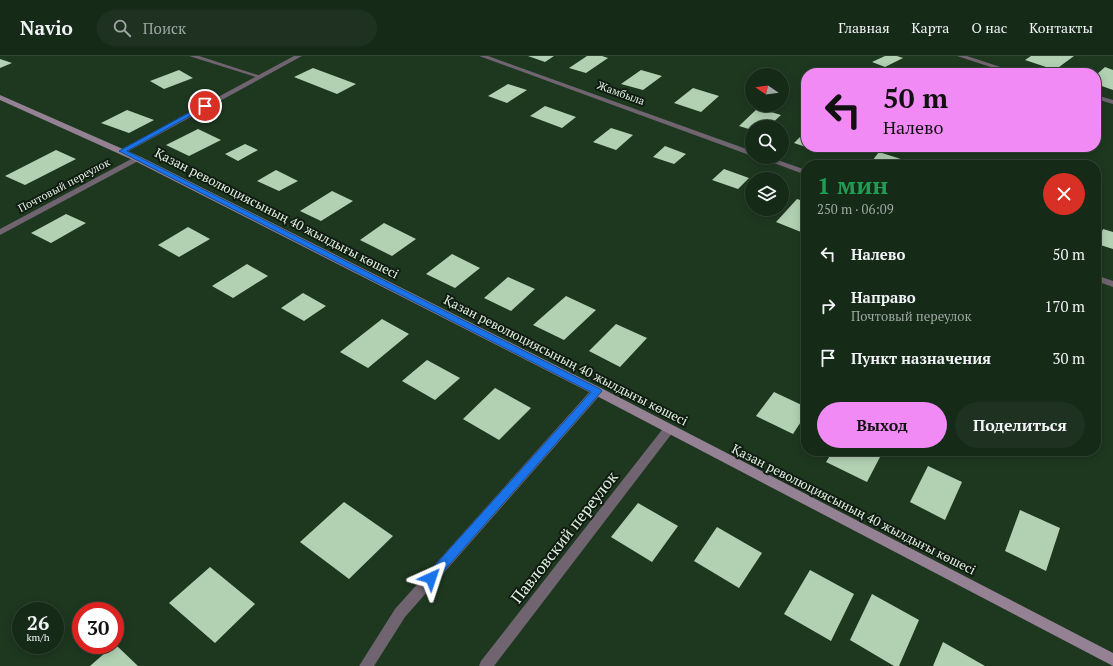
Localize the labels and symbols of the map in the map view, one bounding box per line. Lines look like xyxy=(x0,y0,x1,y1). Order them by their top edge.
north arrow xyxy=(745,68,789,112)
street label: Жамбыла xyxy=(595,78,647,108)
pin xyxy=(188,89,222,123)
street label: Қазан революциясының 40 жылдығы көшесі xyxy=(152,143,402,283)
street label: Почтовый переулок xyxy=(16,155,112,215)
street label: Қазан революциясының 40 жылдығы көшесі xyxy=(441,290,691,430)
street label: Қазан революциясының 40 жылдығы көшесі xyxy=(729,439,979,579)
street label: Павловский переулок xyxy=(505,466,623,608)
position arrow xyxy=(410,557,452,599)
speed limit sign: 30 xyxy=(72,602,124,654)

